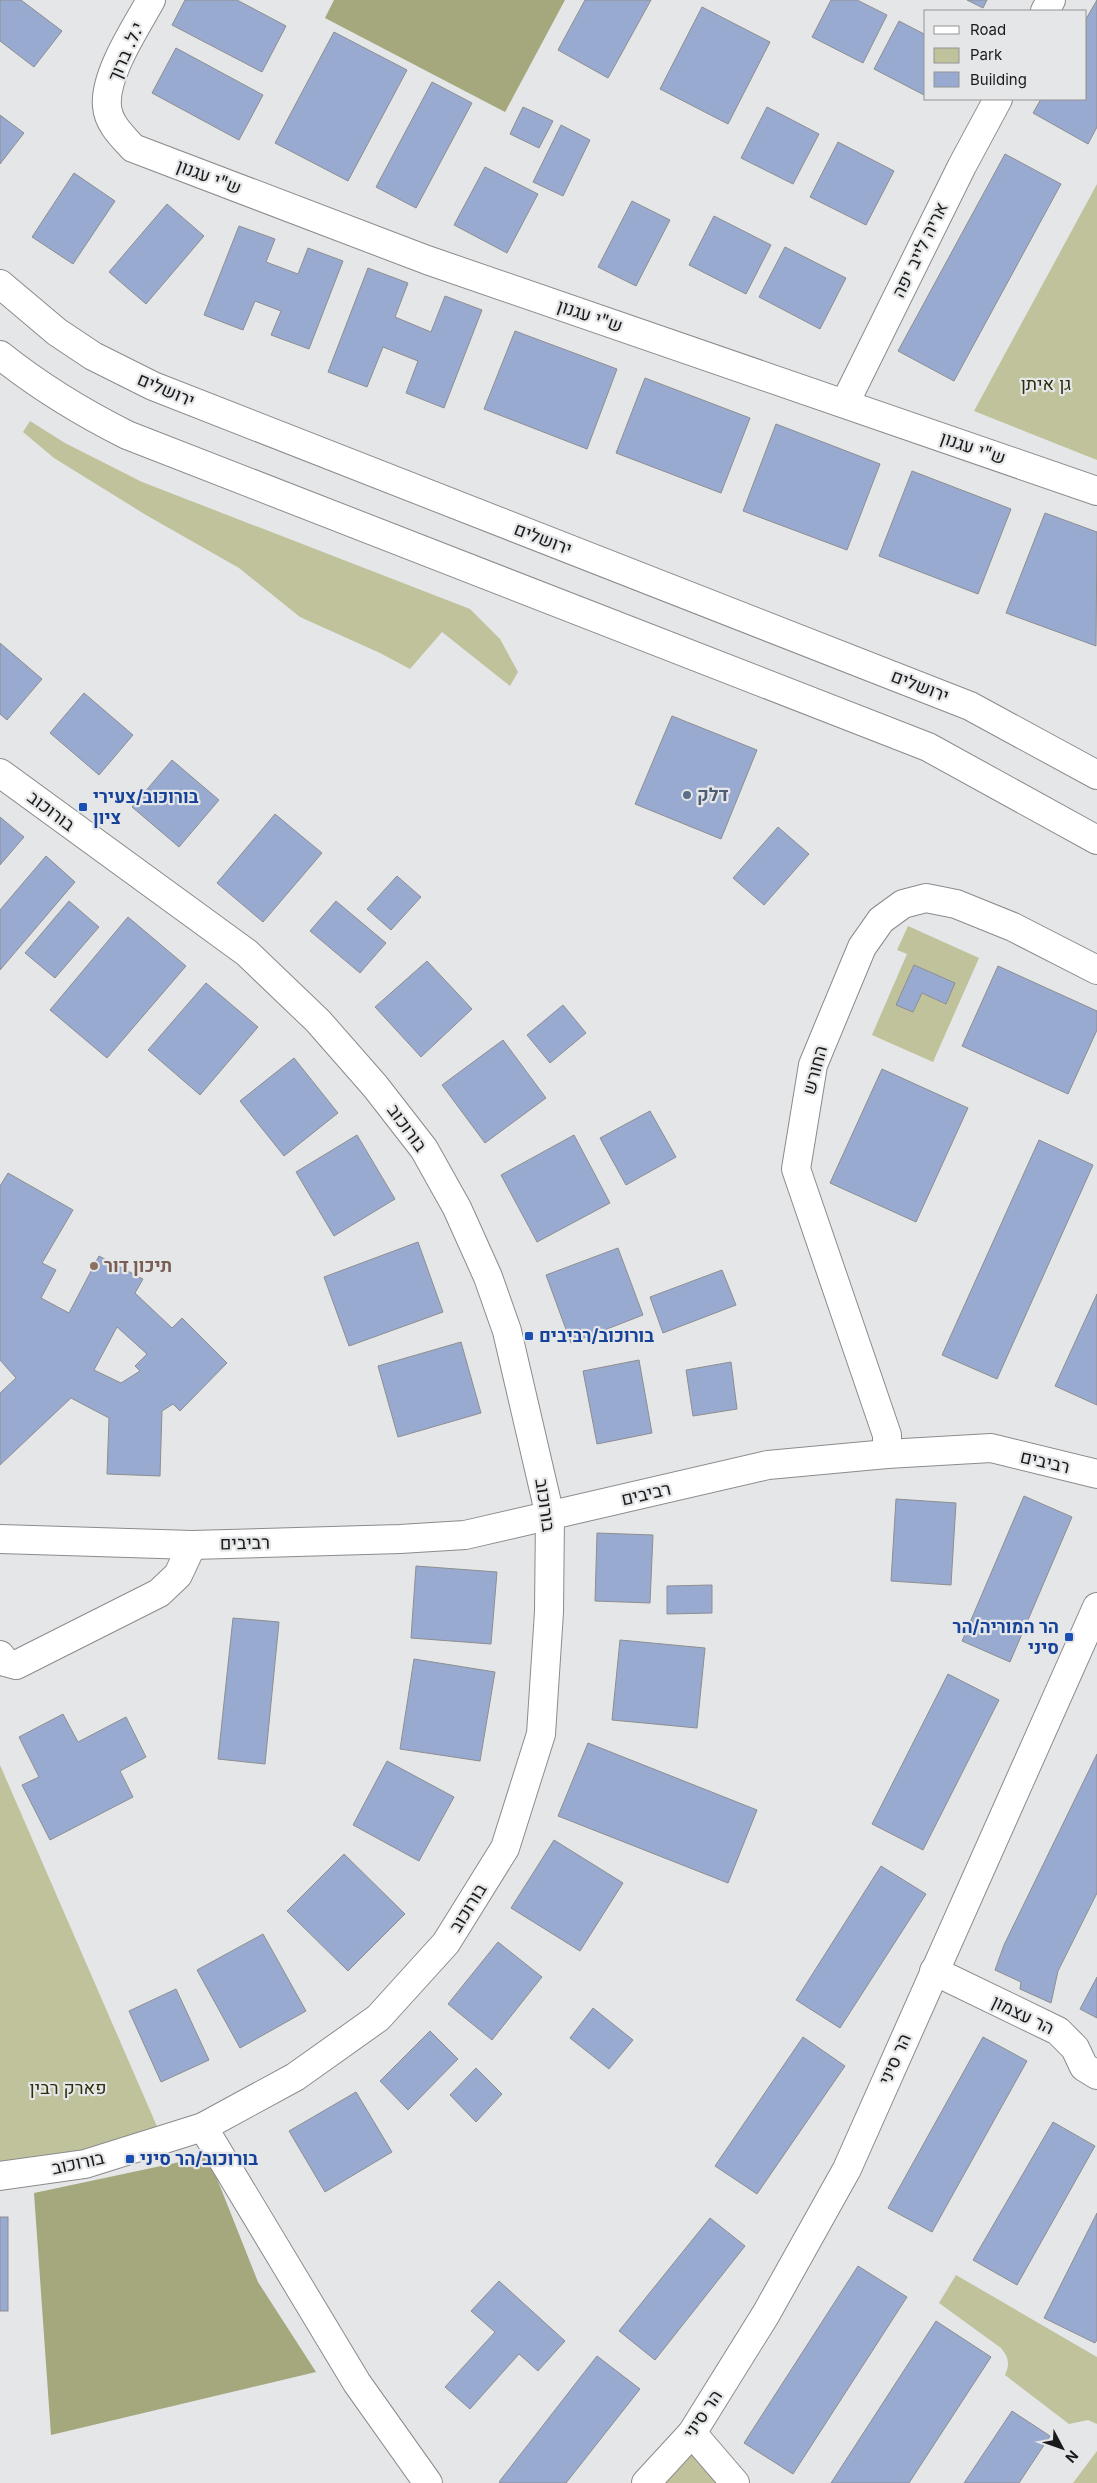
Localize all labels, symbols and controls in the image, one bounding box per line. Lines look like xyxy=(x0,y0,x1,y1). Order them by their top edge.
legend xyxy=(924,10,1087,100)
street label: י.ל. ברוך xyxy=(103,19,148,85)
text: Road xyxy=(970,20,1006,39)
text: Park xyxy=(970,45,1003,64)
text: Building xyxy=(970,70,1027,89)
street label: ש"י עגנון xyxy=(174,155,244,198)
street label: אריה לייב יפה xyxy=(887,199,952,301)
street label: ש"י עגנון xyxy=(555,295,626,336)
street label: ירושלים xyxy=(134,368,198,411)
park label: גן איתן xyxy=(1021,373,1071,394)
street label: ש"י עגנון xyxy=(938,427,1009,468)
street label: ירושלים xyxy=(511,518,575,559)
street label: ירושלים xyxy=(888,665,952,706)
place label: דלק xyxy=(697,784,729,805)
street label: בורוכוב xyxy=(24,786,79,835)
place label: בורוכוב/צעירי ציון xyxy=(93,786,199,828)
marker: דלק xyxy=(681,789,693,801)
marker: בורוכוב/צעירי ציון xyxy=(77,801,89,813)
street label: החורש xyxy=(798,1043,831,1097)
street label: בורוכוב xyxy=(383,1100,432,1156)
place label: תיכון דור xyxy=(104,1255,172,1276)
marker: תיכון דור xyxy=(88,1260,100,1272)
place label: בורוכוב/רביבים xyxy=(539,1325,654,1346)
marker: בורוכוב/רביבים xyxy=(523,1330,535,1342)
street label: רביבים xyxy=(1018,1446,1072,1477)
street label: בורוכוב xyxy=(531,1477,560,1533)
street label: רביבים xyxy=(619,1478,673,1509)
street label: רביבים xyxy=(220,1532,270,1553)
place label: הר המוריה/הר סיני xyxy=(952,1616,1059,1658)
marker: הר המוריה/הר סיני xyxy=(1063,1631,1075,1643)
street label: בורוכוב xyxy=(445,1879,491,1936)
street label: הר עצמון xyxy=(989,1991,1058,2039)
street label: הר סיני xyxy=(874,2030,915,2087)
park label: פארק רבין xyxy=(30,2077,106,2098)
street label: בורוכוב xyxy=(50,2147,107,2178)
place label: בורוכוב/הר סיני xyxy=(140,2148,258,2169)
marker: בורוכוב/הר סיני xyxy=(124,2153,136,2165)
street label: הר סיני xyxy=(679,2386,726,2442)
north arrow xyxy=(1037,2423,1087,2473)
text: N xyxy=(1062,2447,1082,2466)

